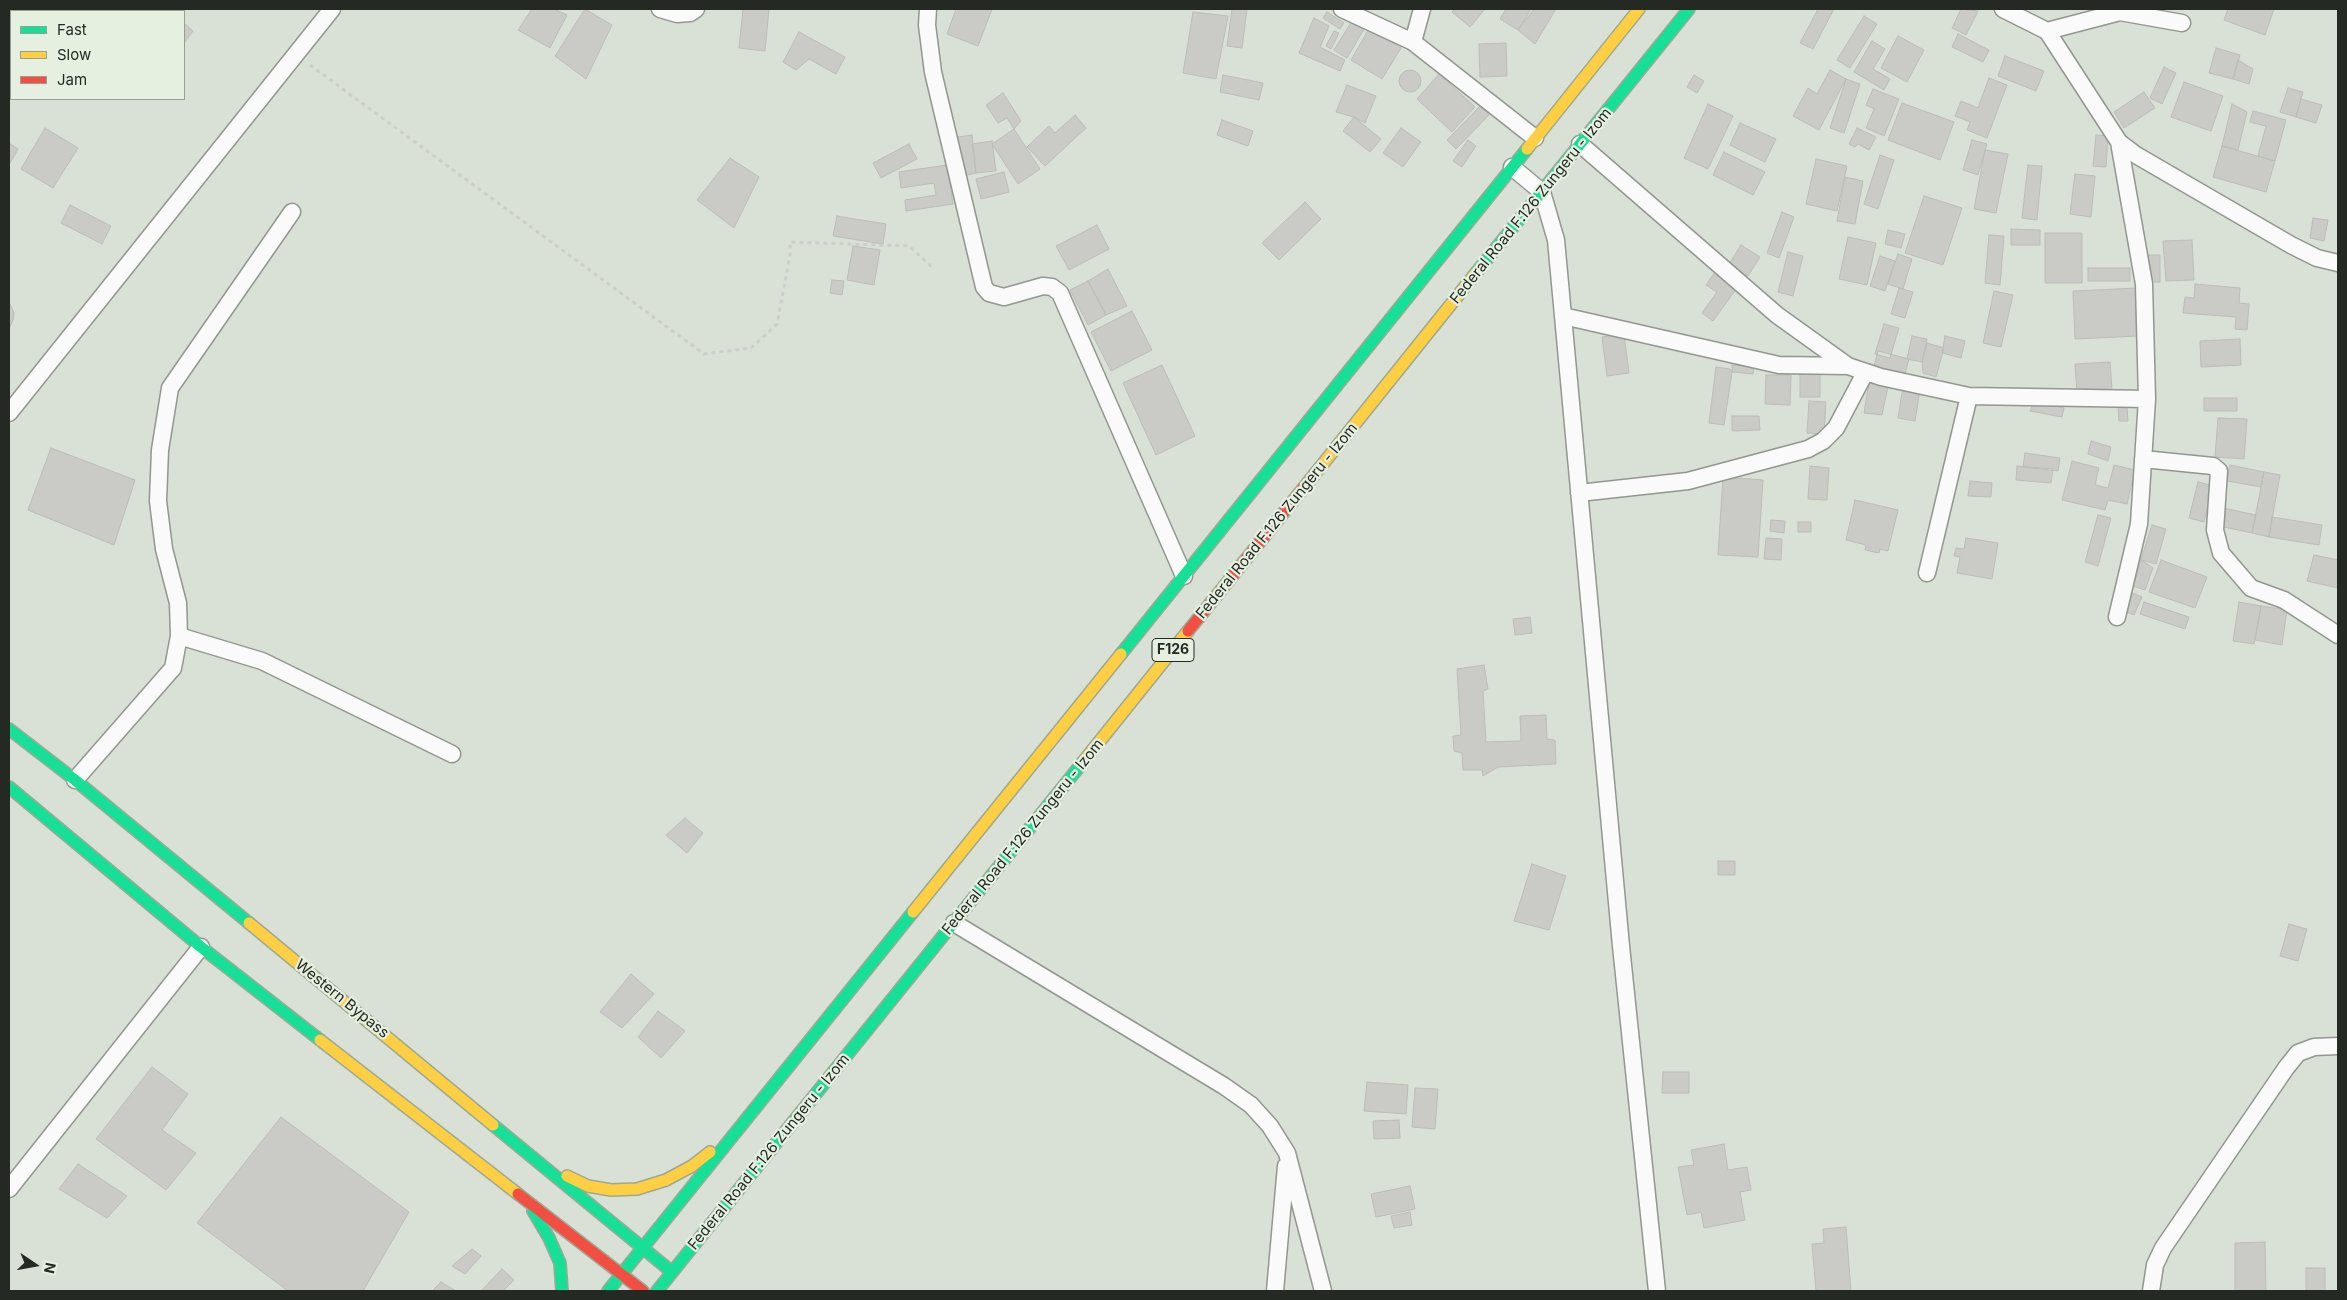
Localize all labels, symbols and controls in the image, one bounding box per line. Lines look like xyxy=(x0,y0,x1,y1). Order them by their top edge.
legend xyxy=(10,10,185,100)
text: Fast xyxy=(57,20,87,39)
text: Slow xyxy=(57,45,91,64)
text: Jam xyxy=(57,70,87,89)
street label: Federal Road F.126 Zungeru - Izom xyxy=(1446,105,1616,307)
street label: Federal Road F.126 Zungeru - Izom xyxy=(1192,420,1362,622)
road number: F126 xyxy=(1152,638,1194,662)
street label: Federal Road F.126 Zungeru - Izom xyxy=(938,736,1108,938)
street label: Western Bypass xyxy=(292,956,392,1042)
street label: Federal Road F.126 Zungeru - Izom xyxy=(684,1051,854,1253)
north arrow xyxy=(10,1240,60,1290)
text: N xyxy=(41,1261,60,1275)

